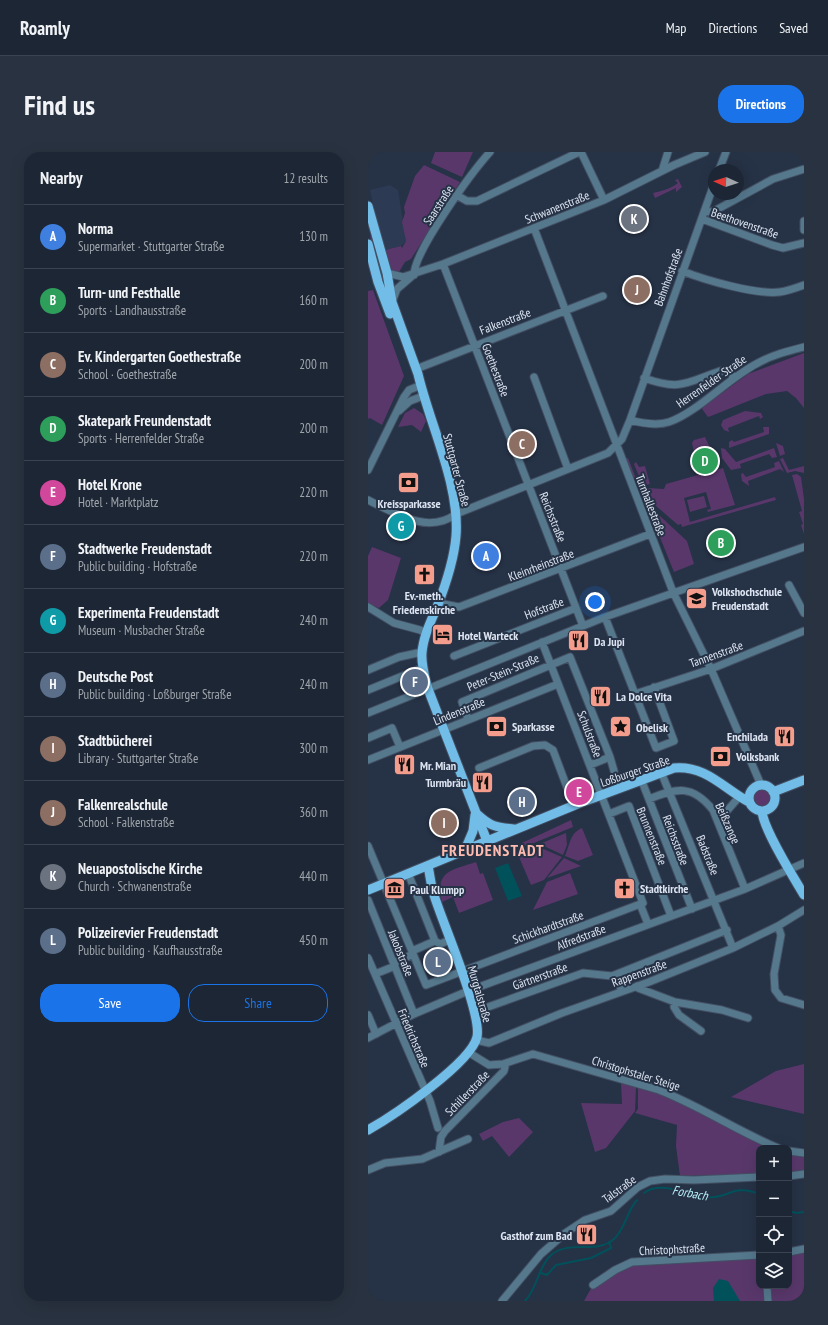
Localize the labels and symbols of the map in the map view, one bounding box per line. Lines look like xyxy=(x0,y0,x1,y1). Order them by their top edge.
north arrow xyxy=(708,164,744,200)
street label: Saarstraße xyxy=(420,182,456,228)
street label: Schwanenstraße xyxy=(523,187,592,227)
pin: K xyxy=(621,204,647,234)
street label: Beethovenstraße xyxy=(709,204,781,242)
street label: Bahnhofstraße xyxy=(651,246,685,308)
pin: J xyxy=(624,275,650,305)
street label: Falkenstraße xyxy=(477,304,533,338)
street label: Goethestraße xyxy=(479,341,513,399)
street label: Herrenfelder Straße xyxy=(673,351,749,411)
pin: C xyxy=(509,429,535,459)
street label: Stuttgarter Straße xyxy=(440,432,474,508)
pin: D xyxy=(692,446,718,476)
bank icon: Kreissparkasse xyxy=(396,469,422,495)
street label: Turnhallestraße xyxy=(632,472,670,538)
street label: Reichsstraße xyxy=(536,490,570,544)
place label: Kreissparkasse xyxy=(377,496,441,511)
pin: G xyxy=(388,511,414,541)
pin: B xyxy=(708,528,734,558)
pin: A xyxy=(473,541,499,571)
street label: Kleinrheinstraße xyxy=(506,546,576,584)
church icon: Ev.-meth. Friedenskirche xyxy=(411,561,437,587)
place label: Volkshochschule Freudenstadt xyxy=(711,584,782,613)
school or university icon: Volkshochschule Freudenstadt xyxy=(683,585,709,611)
place label: Ev.-meth. Friedenskirche xyxy=(393,588,455,617)
your location xyxy=(585,592,605,612)
street label: Hofstraße xyxy=(522,594,566,622)
hotel icon: Hotel Warteck xyxy=(429,622,455,648)
place label: Hotel Warteck xyxy=(458,628,518,643)
restaurant icon: Da Jupi xyxy=(565,628,591,654)
place label: Da Jupi xyxy=(594,634,625,649)
street label: Tannenstraße xyxy=(687,637,745,671)
street label: Peter-Stein-Straße xyxy=(465,650,541,694)
pin: F xyxy=(402,667,428,697)
restaurant icon: La Dolce Vita xyxy=(587,683,613,709)
place label: La Dolce Vita xyxy=(616,689,672,704)
street label: Lindenstraße xyxy=(431,694,487,728)
street label: Schulstraße xyxy=(574,708,606,760)
bank icon: Sparkasse xyxy=(483,713,509,739)
place icon: Obelisk xyxy=(608,714,634,740)
place label: Sparkasse xyxy=(512,719,555,734)
place label: Obelisk xyxy=(636,720,668,735)
restaurant icon: Enchilada xyxy=(771,723,797,749)
place label: Enchilada xyxy=(727,729,768,744)
bank icon: Volksbank xyxy=(708,743,734,769)
place label: Volksbank xyxy=(735,749,779,764)
restaurant icon: Mr. Mian xyxy=(392,752,418,778)
street label: Loßburger Straße xyxy=(598,752,672,790)
place label: Mr. Mian xyxy=(420,758,456,773)
restaurant icon: Turmbräu xyxy=(469,769,495,795)
place label: Turmbräu xyxy=(425,775,466,790)
pin: E xyxy=(566,777,592,807)
pin: H xyxy=(509,787,535,817)
street label: Beißzange xyxy=(712,800,744,846)
street label: Brunnenstraße xyxy=(634,805,670,867)
pin: I xyxy=(431,808,457,838)
street label: Reichsstraße xyxy=(660,813,692,867)
street label: Badstraße xyxy=(693,833,723,877)
district label: FREUDENSTADT xyxy=(441,840,545,860)
church icon: Stadtkirche xyxy=(611,875,637,901)
museum icon: Paul Klumpp xyxy=(382,876,408,902)
place label: Stadtkirche xyxy=(640,881,688,896)
place label: Paul Klumpp xyxy=(410,882,465,897)
street label: Schickhardtstraße xyxy=(511,907,586,947)
street label: Alfredstraße xyxy=(554,921,608,953)
street label: Jakobstraße xyxy=(385,927,417,979)
pin: L xyxy=(425,947,451,977)
street label: Rappenstraße xyxy=(609,956,669,990)
street label: Gärtnerstraße xyxy=(510,959,570,993)
street label: Murgtalstraße xyxy=(465,964,495,1024)
street label: Friedrichstraße xyxy=(395,1006,433,1070)
street label: Christophstaler Steige xyxy=(590,1052,682,1094)
street label: Schillerstraße xyxy=(442,1067,492,1119)
street label: Talstraße xyxy=(599,1172,639,1206)
water label: Forbach xyxy=(671,1182,710,1205)
restaurant icon: Gasthof zum Bad xyxy=(574,1222,600,1248)
place label: Gasthof zum Bad xyxy=(501,1228,572,1243)
street label: Christophstraße xyxy=(639,1240,705,1258)

